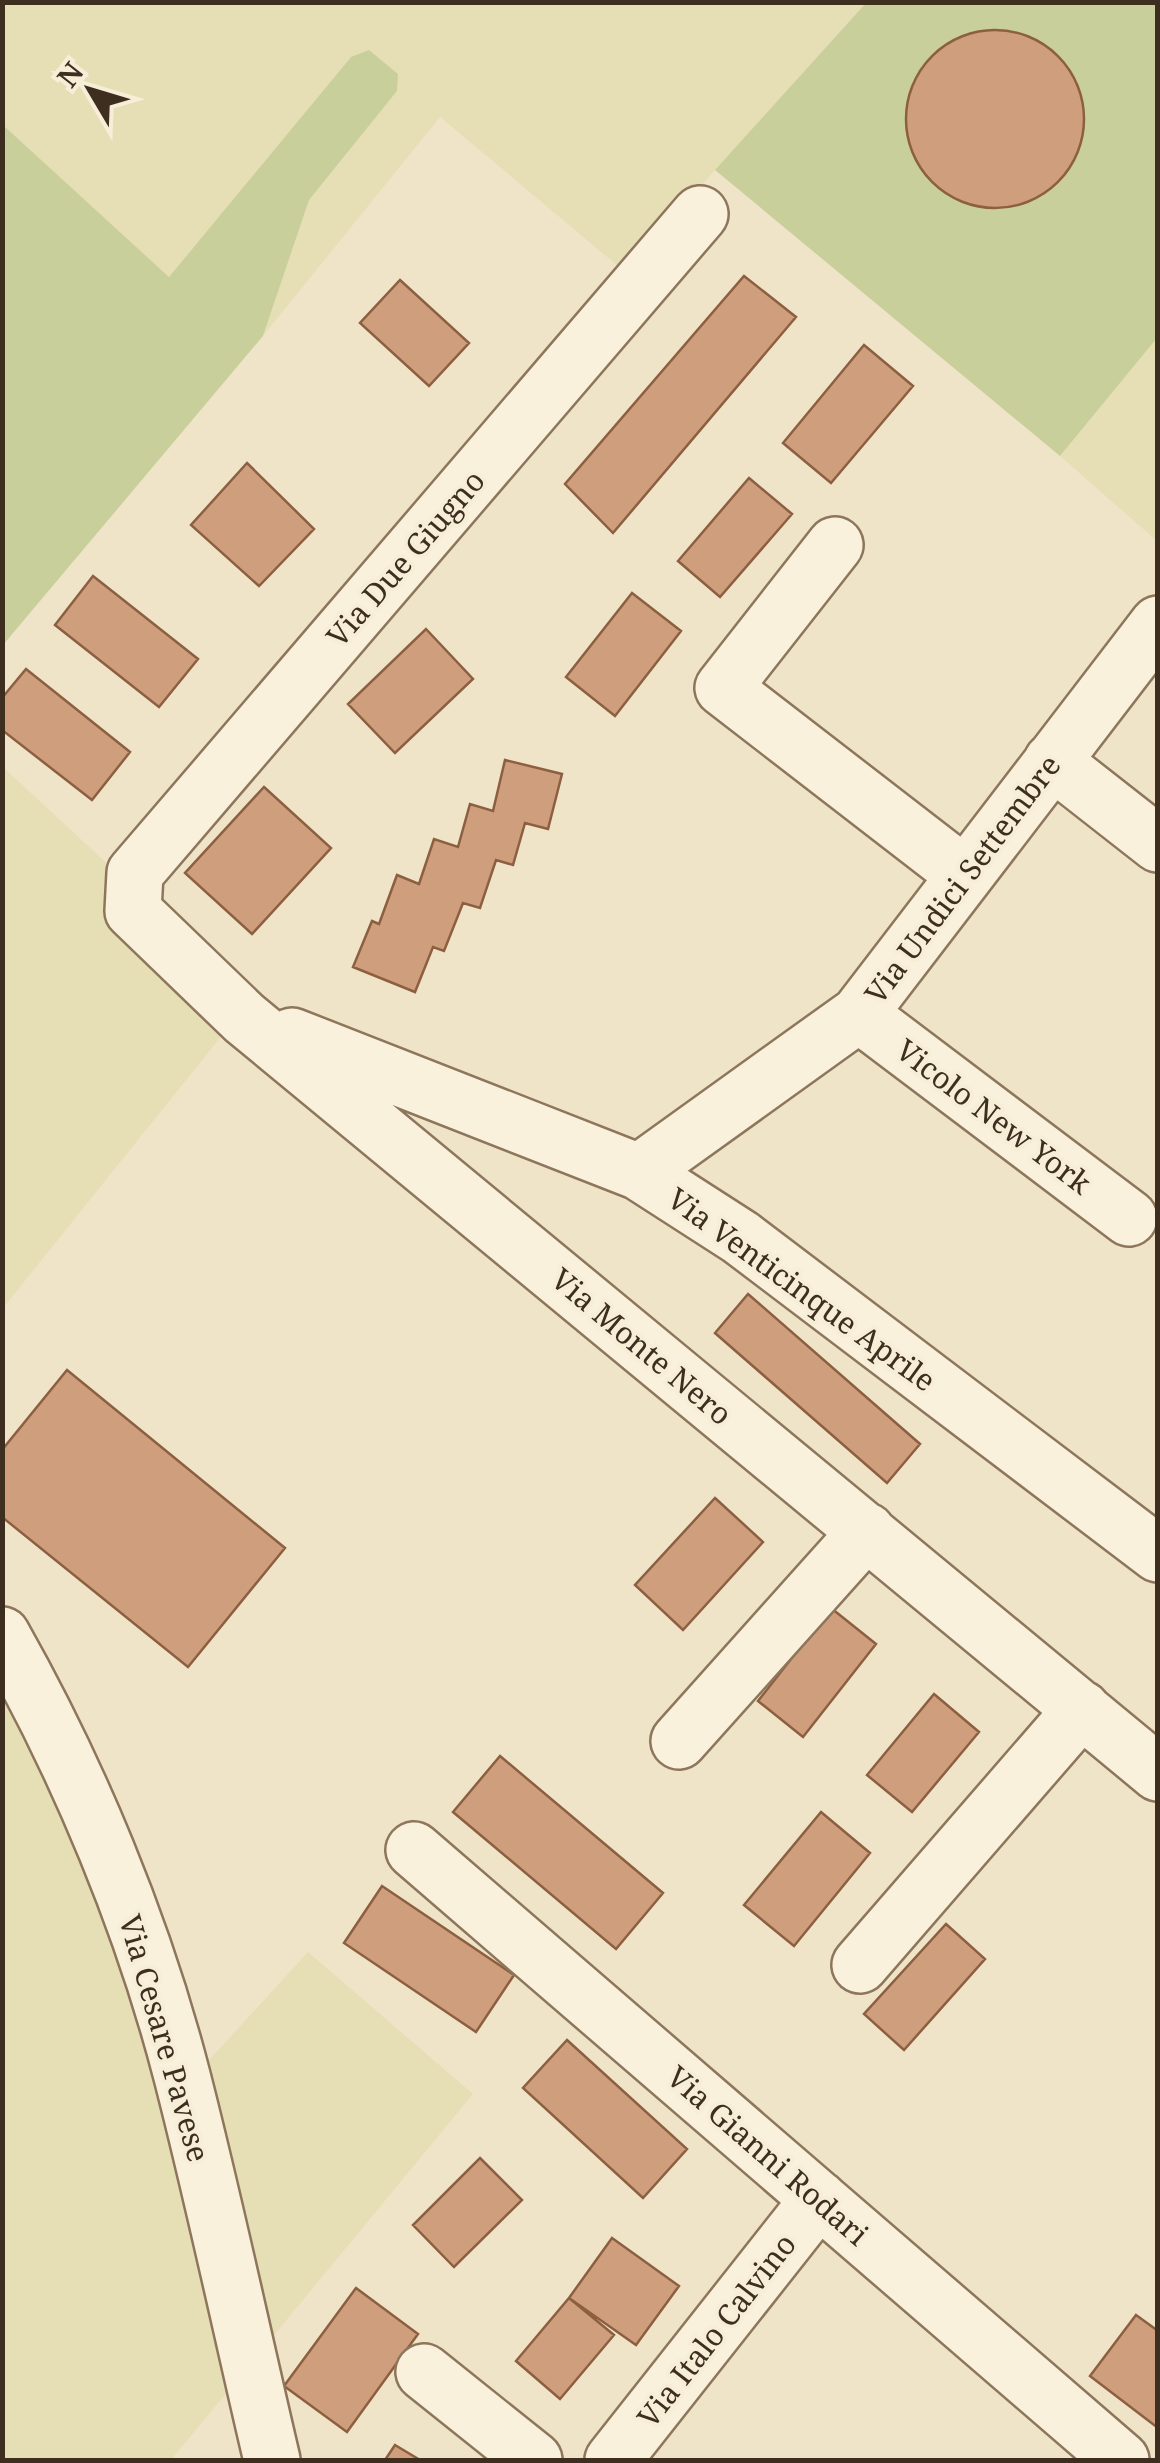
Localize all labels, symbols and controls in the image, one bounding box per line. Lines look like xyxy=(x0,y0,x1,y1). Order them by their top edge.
north arrow xyxy=(40,40,140,140)
text: N xyxy=(48,54,91,94)
street label: Via Due Giugno xyxy=(317,461,493,655)
street label: Via Undici Settembre xyxy=(855,746,1069,1012)
street label: Vicolo New York xyxy=(888,1029,1100,1203)
street label: Via Venticinque Aprile xyxy=(660,1178,944,1400)
street label: Via Monte Nero xyxy=(543,1258,741,1434)
street label: Via Cesare Pavese xyxy=(110,1910,220,2166)
street label: Via Gianni Rodari xyxy=(658,2056,878,2254)
street label: Via Italo Calvino xyxy=(627,2225,805,2435)

